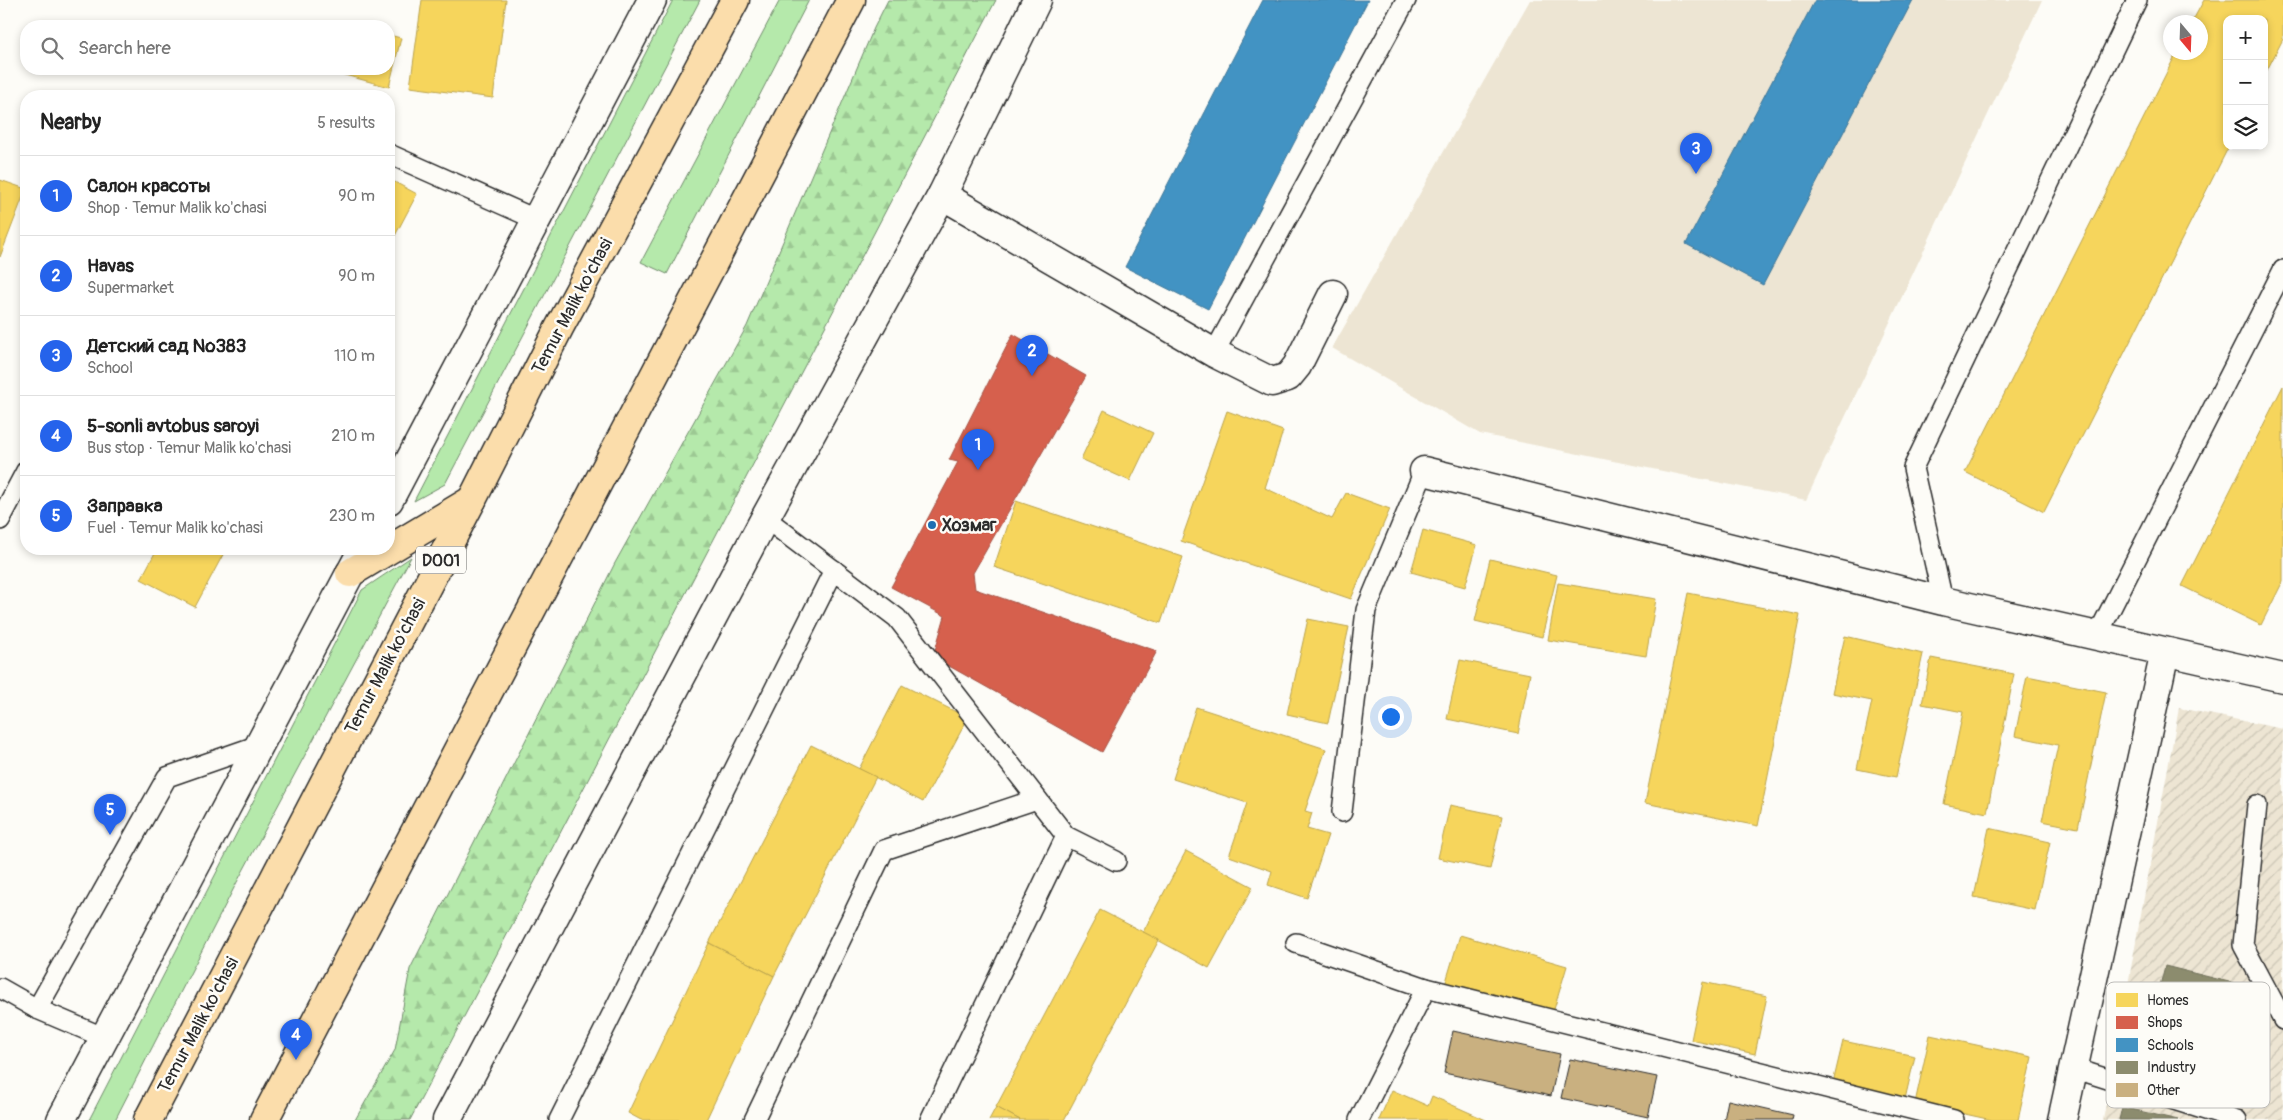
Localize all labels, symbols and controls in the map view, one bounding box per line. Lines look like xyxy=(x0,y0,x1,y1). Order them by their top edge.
north arrow xyxy=(2163,15,2208,60)
map controls xyxy=(2223,15,2268,150)
button: + xyxy=(2223,15,2268,60)
search box xyxy=(20,20,395,75)
icon: search xyxy=(38,34,66,62)
text: Search here xyxy=(78,36,171,60)
button: − xyxy=(2223,60,2268,105)
button: layers xyxy=(2223,105,2268,150)
text: Nearby xyxy=(40,109,101,136)
text: 5 results xyxy=(317,113,375,133)
pin: 3 xyxy=(1680,133,1712,174)
text: Салон красоты xyxy=(87,174,211,198)
text: 1 xyxy=(53,186,59,206)
text: 90 m xyxy=(338,186,375,206)
text: Shop · Temur Malik ko'chasi xyxy=(87,198,267,218)
street label: Temur Malik ko'chasi xyxy=(527,234,618,378)
text: Havas xyxy=(87,254,134,278)
text: 2 xyxy=(52,266,60,286)
text: 90 m xyxy=(338,266,375,286)
text: Supermarket xyxy=(87,278,174,298)
text: Детский сад №383 xyxy=(87,334,246,358)
pin: 2 xyxy=(1016,335,1048,376)
text: 3 xyxy=(52,346,60,366)
text: 110 m xyxy=(334,346,375,366)
text: School xyxy=(87,358,133,378)
text: 5-sonli avtobus saroyi xyxy=(87,414,259,438)
text: 4 xyxy=(51,426,61,446)
text: 210 m xyxy=(331,426,375,446)
pin: 1 xyxy=(962,429,994,470)
text: Bus stop · Temur Malik ko'chasi xyxy=(87,438,291,458)
text: Заправка xyxy=(87,494,163,518)
text: 5 xyxy=(52,506,60,526)
text: 230 m xyxy=(329,506,375,526)
place label: Хозмаг xyxy=(942,514,997,537)
text: Fuel · Temur Malik ko'chasi xyxy=(87,518,263,538)
marker: Хозмаг xyxy=(926,519,938,531)
road number: D001 xyxy=(416,546,466,574)
street label: Temur Malik ko'chasi xyxy=(340,594,431,738)
your location xyxy=(1378,704,1404,730)
pin: 5 xyxy=(94,794,126,835)
street label: Temur Malik ko'chasi xyxy=(153,953,244,1097)
legend xyxy=(2106,982,2270,1108)
text: Homes xyxy=(2147,992,2189,1009)
text: Shops xyxy=(2147,1014,2183,1031)
pin: 4 xyxy=(280,1019,312,1060)
text: Schools xyxy=(2147,1037,2194,1054)
text: Industry xyxy=(2147,1059,2196,1076)
text: Other xyxy=(2147,1082,2180,1099)

